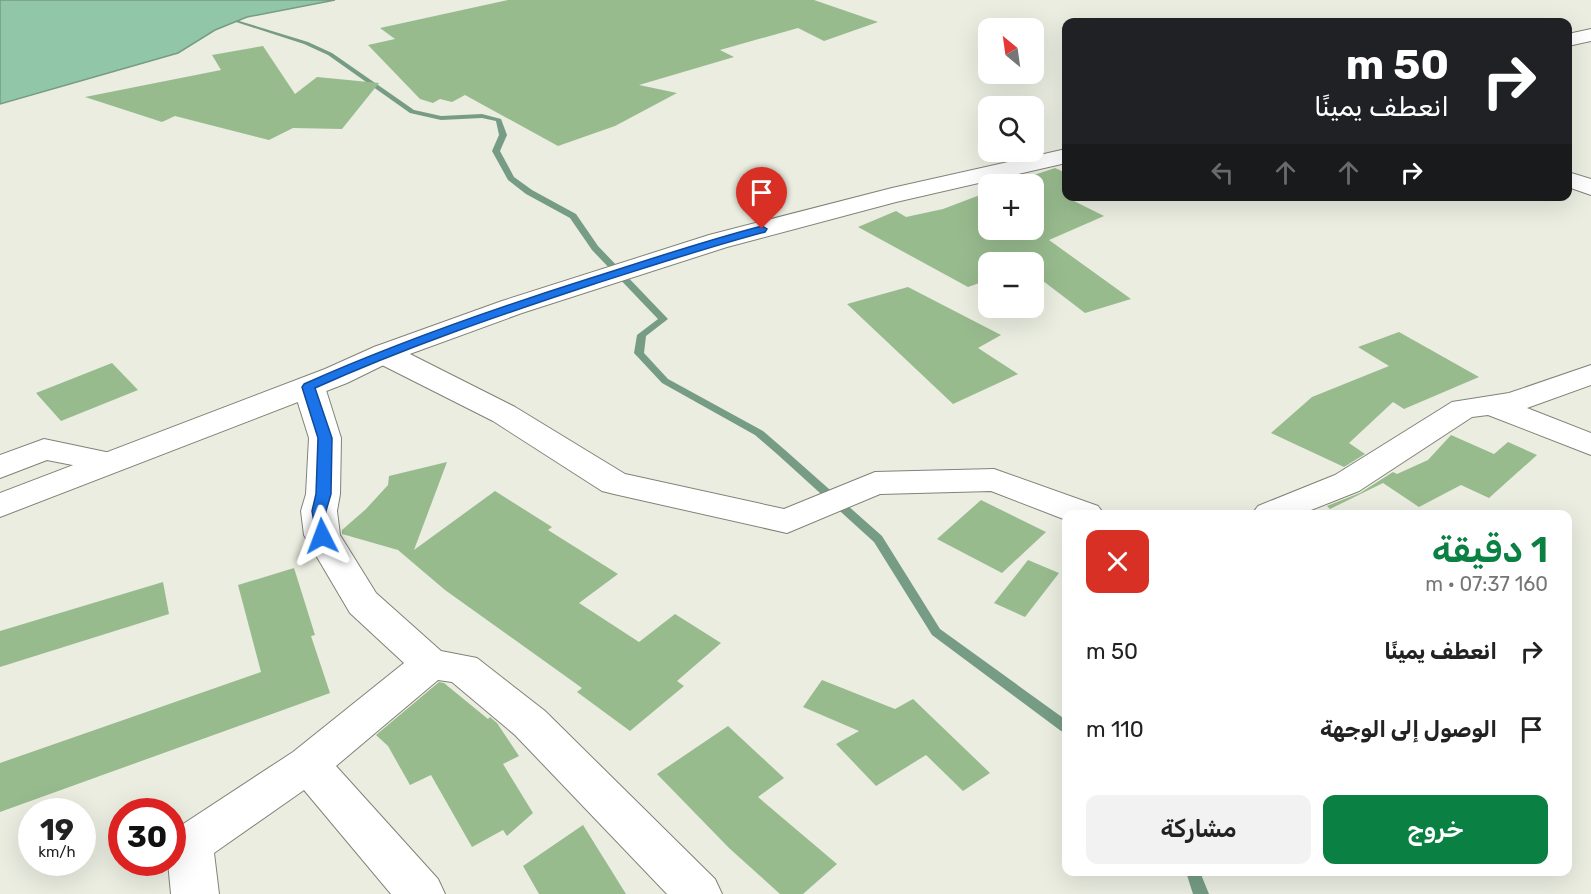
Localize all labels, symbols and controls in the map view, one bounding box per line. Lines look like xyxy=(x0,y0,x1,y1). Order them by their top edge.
north arrow xyxy=(978,18,1044,84)
map controls xyxy=(978,18,1044,318)
text: 50 m xyxy=(1346,40,1449,90)
icon: right xyxy=(1470,42,1548,120)
text: انعطف يمينًا xyxy=(1314,91,1449,123)
button: search xyxy=(978,96,1044,162)
icon: left xyxy=(1206,156,1239,189)
icon: ahead xyxy=(1269,156,1302,189)
icon: ahead xyxy=(1332,156,1365,189)
icon: right xyxy=(1395,156,1428,189)
pin xyxy=(736,167,787,229)
button: + xyxy=(978,174,1044,240)
icon: arrive xyxy=(745,176,778,209)
button: − xyxy=(978,252,1044,318)
position arrow xyxy=(290,504,354,568)
text: 1 دقيقة xyxy=(1432,528,1548,571)
button: close xyxy=(1086,530,1149,593)
text: 160 m · 07:37 xyxy=(1425,572,1548,596)
icon: right xyxy=(1515,635,1548,668)
text: 50 m xyxy=(1086,638,1138,665)
text: انعطف يمينًا xyxy=(1384,638,1497,665)
icon: arrive xyxy=(1515,713,1548,746)
text: 110 m xyxy=(1086,716,1144,743)
text: الوصول إلى الوجهة xyxy=(1320,716,1497,743)
button: مشاركة xyxy=(1086,795,1311,864)
button: خروج xyxy=(1323,795,1548,864)
speed limit sign: 30 xyxy=(108,798,186,876)
text: 19 xyxy=(40,812,74,848)
text: km/h xyxy=(38,843,76,861)

